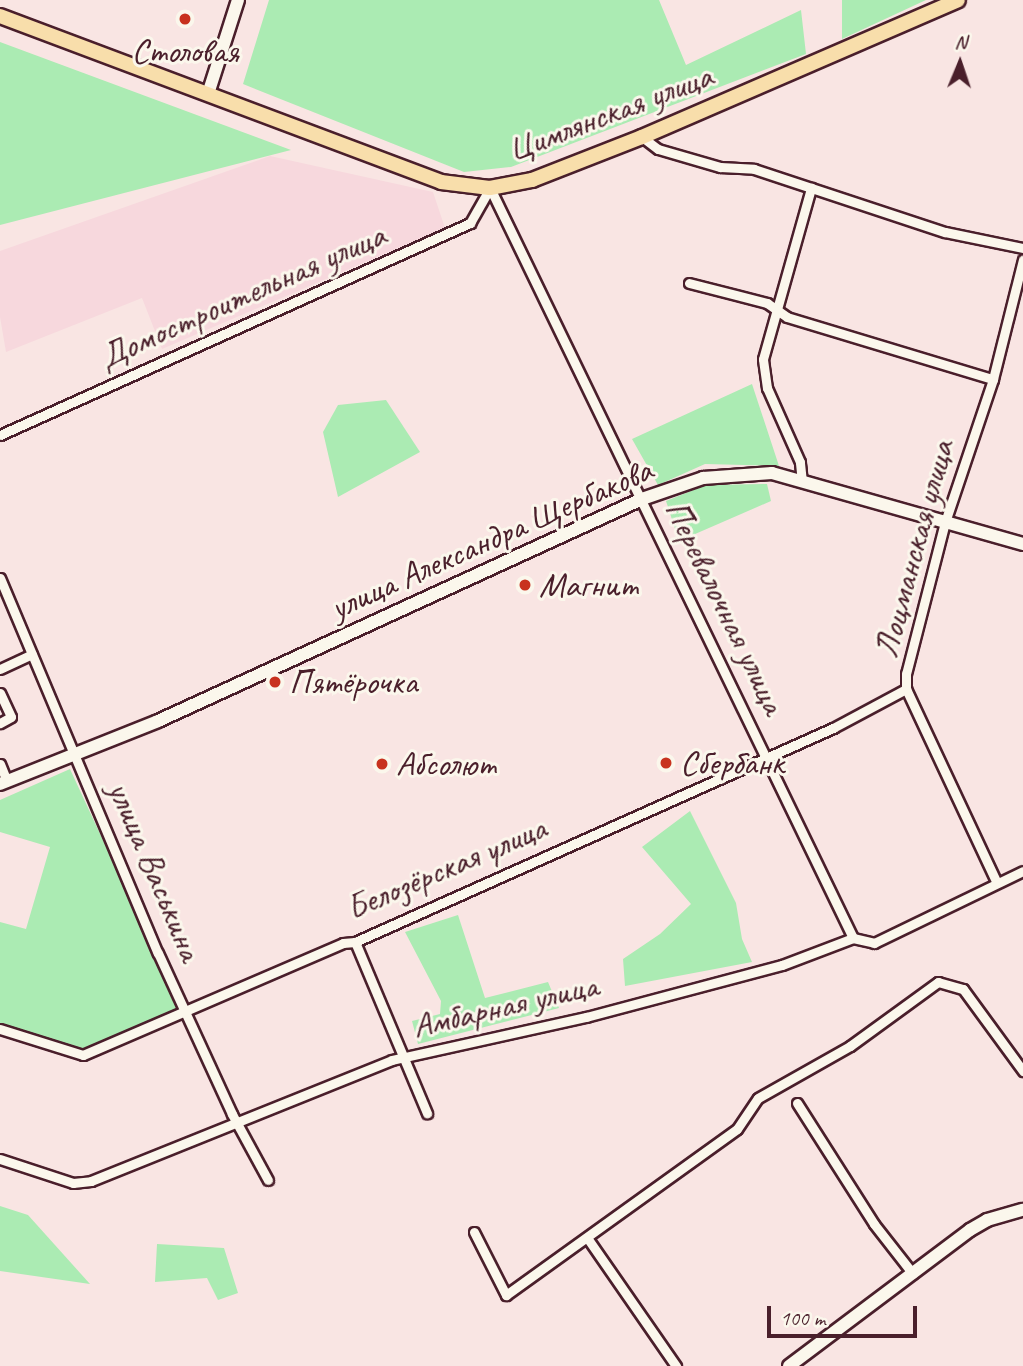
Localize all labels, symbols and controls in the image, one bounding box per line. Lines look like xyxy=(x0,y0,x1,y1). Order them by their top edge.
marker: Столовая xyxy=(177,11,193,27)
north arrow xyxy=(925,28,995,98)
place label: Столовая xyxy=(131,30,239,72)
text: N xyxy=(954,30,967,54)
street label: Цимлянская улица xyxy=(501,54,719,172)
street label: Домостроительная улица xyxy=(91,214,393,378)
street label: Лоцманская улица xyxy=(865,435,963,663)
street label: улица Александра Щербакова xyxy=(324,449,658,629)
street label: Перевалочная улица xyxy=(655,493,795,721)
place label: Магнит xyxy=(539,564,638,606)
marker: Магнит xyxy=(517,577,533,593)
place label: Пятёрочка xyxy=(289,661,417,703)
marker: Пятёрочка xyxy=(267,674,283,690)
place label: Сбербанк xyxy=(680,742,784,784)
place label: Абсолют xyxy=(396,743,495,785)
marker: Сбербанк xyxy=(658,755,674,771)
marker: Абсолют xyxy=(374,756,390,772)
street label: улица Васькина xyxy=(99,776,211,966)
street label: Белозёрская улица xyxy=(339,807,553,929)
street label: Амбарная улица xyxy=(408,964,602,1048)
scale bar xyxy=(771,1292,922,1336)
text: 100 m xyxy=(780,1305,825,1331)

